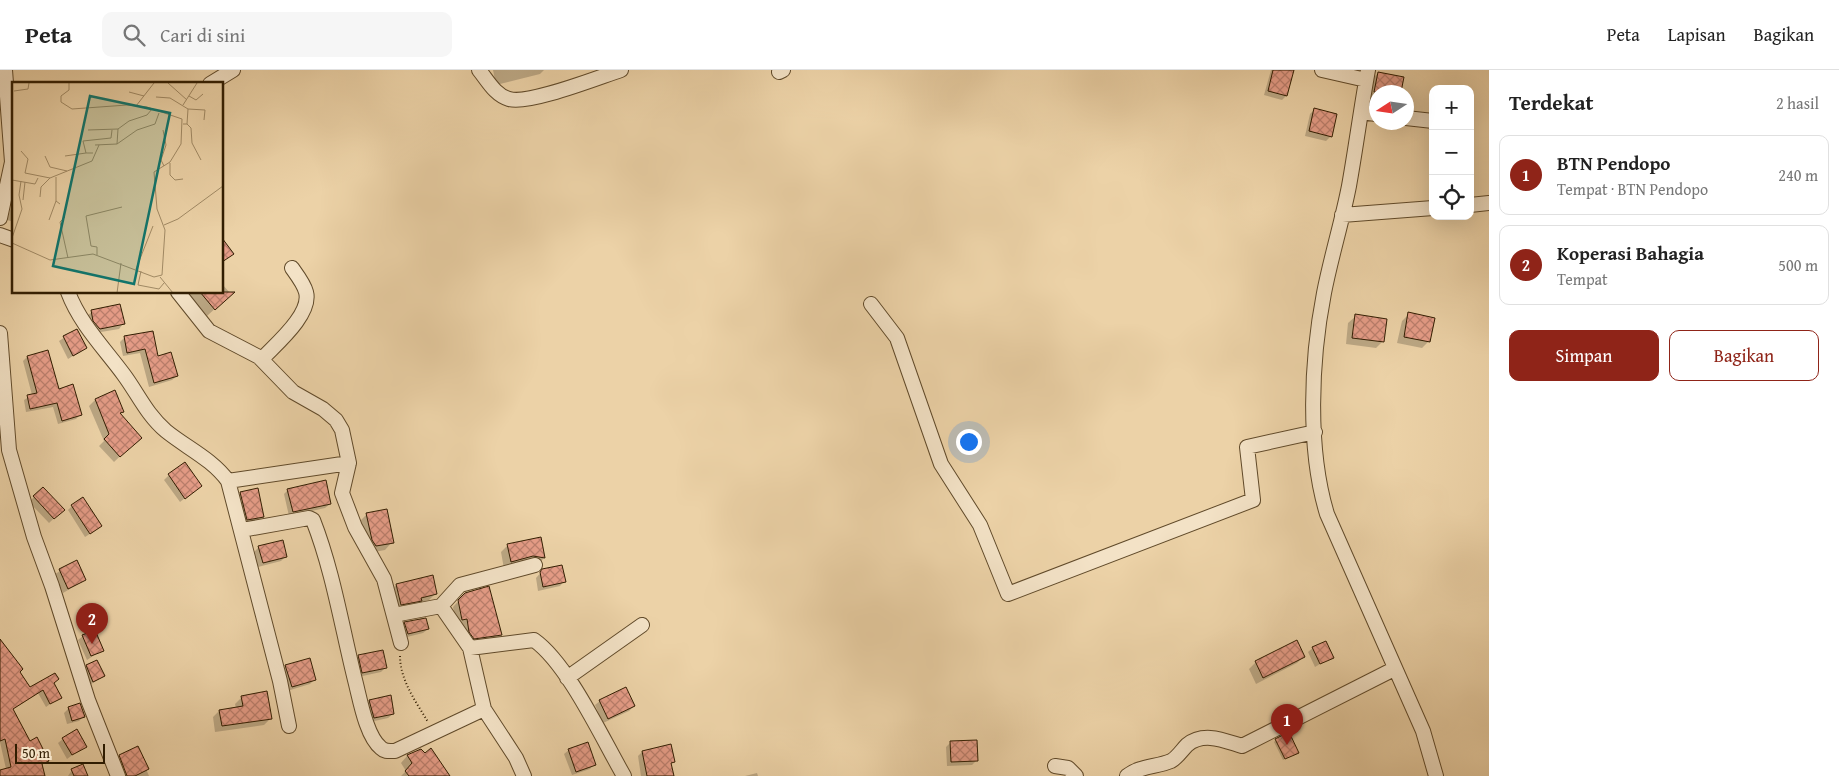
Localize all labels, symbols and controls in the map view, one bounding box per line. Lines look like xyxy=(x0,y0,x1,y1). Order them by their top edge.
search box xyxy=(102,12,452,57)
text: Peta xyxy=(25,17,72,52)
icon: search xyxy=(120,21,148,49)
text: Cari di sini xyxy=(160,21,245,49)
text: Peta xyxy=(1607,21,1640,48)
text: Lapisan xyxy=(1668,21,1726,48)
text: Bagikan xyxy=(1754,21,1814,48)
inset map xyxy=(12,82,224,294)
north arrow xyxy=(1369,85,1414,130)
map controls xyxy=(1429,85,1474,220)
button: + xyxy=(1429,85,1474,130)
text: Terdekat xyxy=(1509,87,1593,118)
text: 2 hasil xyxy=(1776,91,1819,115)
button: − xyxy=(1429,130,1474,175)
text: BTN Pendopo xyxy=(1557,149,1670,177)
text: 1 xyxy=(1522,163,1530,187)
text: 240 m xyxy=(1778,163,1818,187)
button: locate xyxy=(1429,175,1474,220)
text: Tempat · BTN Pendopo xyxy=(1557,177,1708,201)
text: Koperasi Bahagia xyxy=(1557,239,1704,267)
text: 2 xyxy=(1522,253,1530,277)
text: 500 m xyxy=(1778,253,1818,277)
text: Tempat xyxy=(1557,267,1608,291)
button: Simpan xyxy=(1509,330,1659,381)
button: Bagikan xyxy=(1669,330,1819,381)
your location xyxy=(956,429,982,455)
pin: 2 xyxy=(76,603,108,644)
pin: 1 xyxy=(1271,704,1303,745)
scale bar xyxy=(15,741,105,764)
text: 50 m xyxy=(22,743,50,763)

